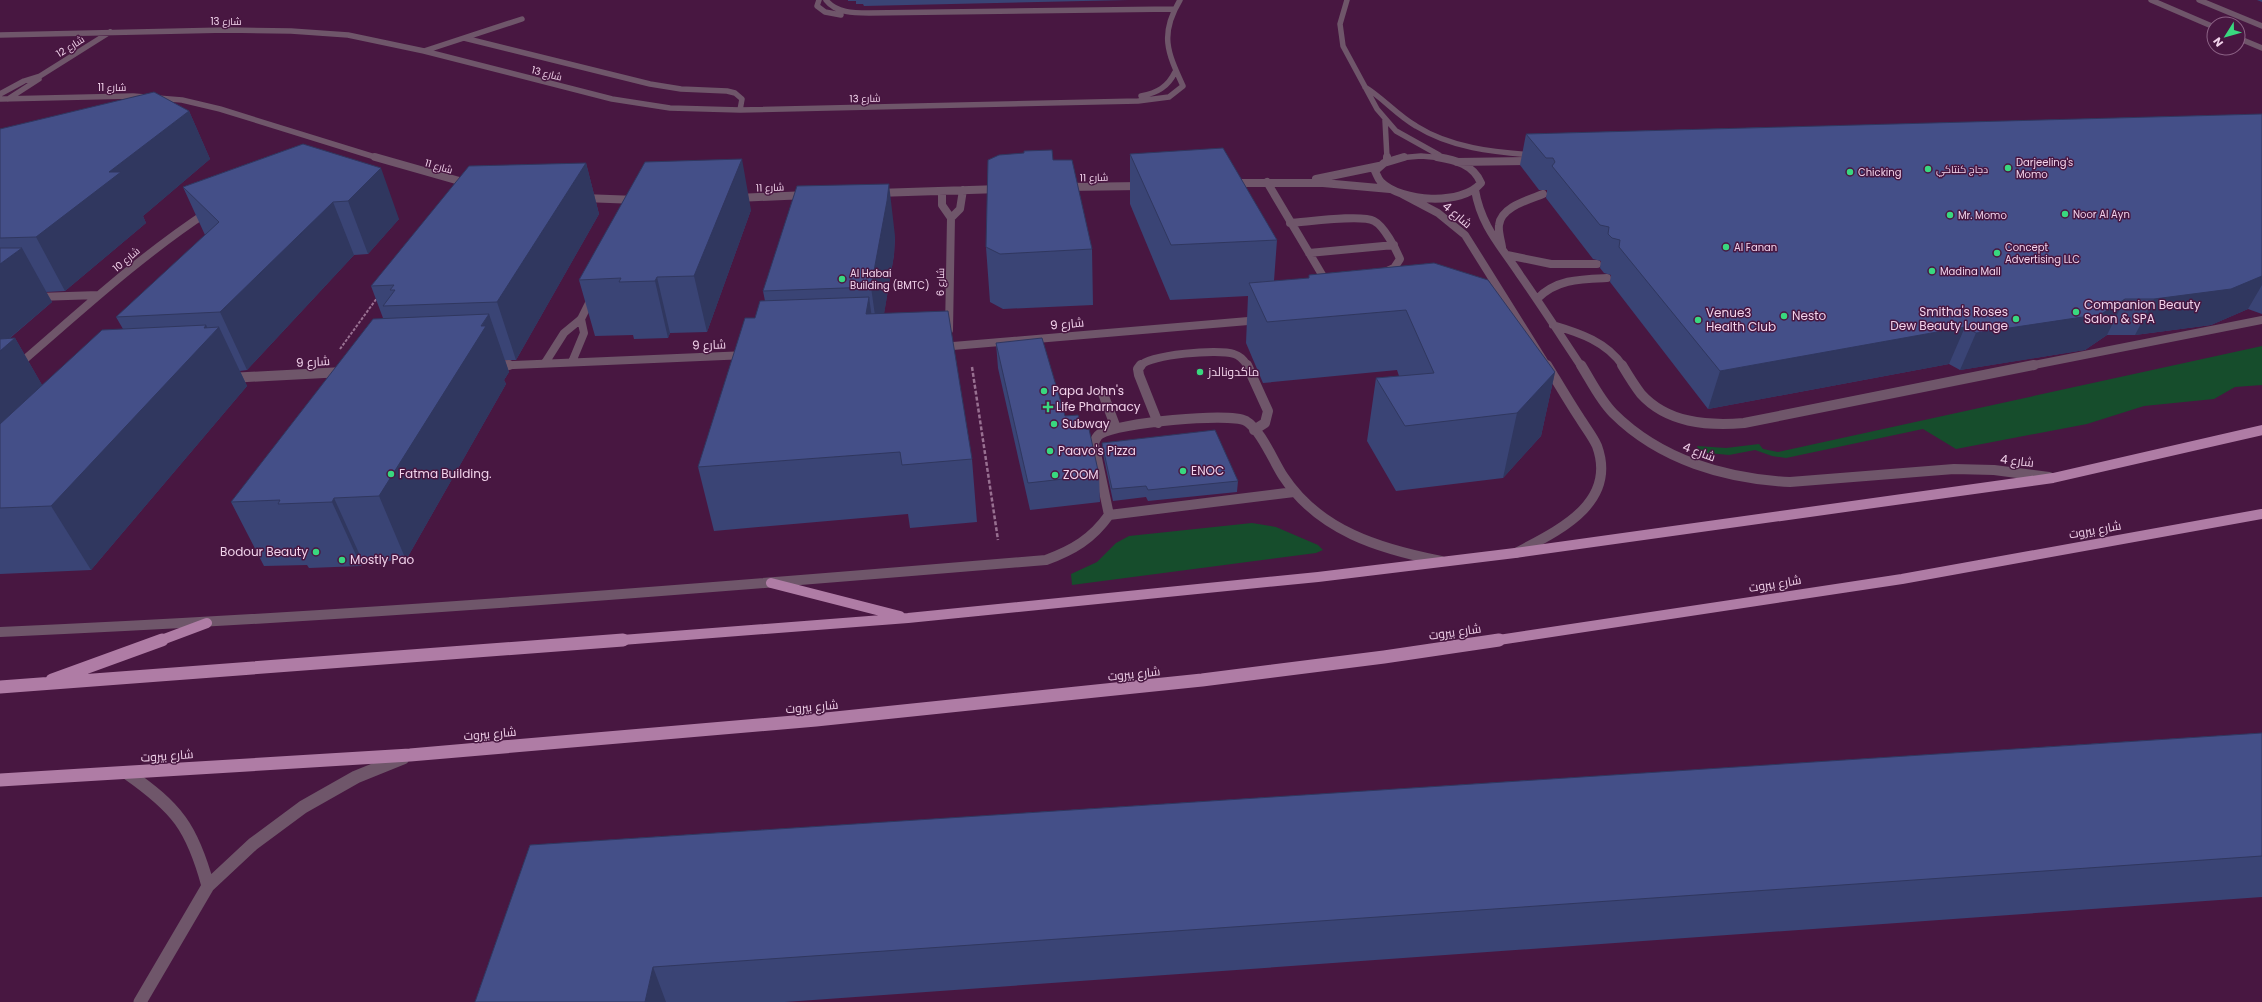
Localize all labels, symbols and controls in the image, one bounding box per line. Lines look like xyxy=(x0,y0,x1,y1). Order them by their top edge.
street label: شارع 13 xyxy=(210,14,242,29)
north arrow xyxy=(2206,16,2246,56)
street label: شارع 12 xyxy=(53,32,87,61)
text: N xyxy=(2209,34,2227,50)
street label: شارع 13 xyxy=(530,62,564,85)
street label: شارع 11 xyxy=(98,80,126,95)
street label: شارع 13 xyxy=(849,91,881,106)
street label: شارع 11 xyxy=(423,155,455,178)
place label: Darjeeling's Momo xyxy=(2016,155,2073,182)
place label: دجاج كنتاكي xyxy=(1936,162,1988,177)
marker: Darjeeling's Momo xyxy=(2003,163,2013,173)
marker: دجاج كنتاكي xyxy=(1923,164,1933,174)
place label: Chicking xyxy=(1858,165,1901,180)
marker: Chicking xyxy=(1845,167,1855,177)
street label: شارع 11 xyxy=(1080,170,1108,185)
street label: شارع 11 xyxy=(756,180,784,195)
street label: شارع 4 xyxy=(1439,197,1476,232)
place label: Noor Al Ayn xyxy=(2073,207,2130,222)
place label: Mr. Momo xyxy=(1958,208,2007,223)
marker: Noor Al Ayn xyxy=(2060,209,2070,219)
marker: Mr. Momo xyxy=(1945,210,1955,220)
place label: Al Fanan xyxy=(1734,240,1777,255)
place label: Concept Advertising LLC xyxy=(2005,240,2080,267)
marker: Al Fanan xyxy=(1721,242,1731,252)
street label: شارع 10 xyxy=(109,244,143,275)
marker: Concept Advertising LLC xyxy=(1992,248,2002,258)
place label: Madina Mall xyxy=(1940,264,2001,279)
place label: Al Habai Building (BMTC) xyxy=(850,266,929,293)
marker: Madina Mall xyxy=(1927,266,1937,276)
street label: شارع 6 xyxy=(933,268,948,296)
marker: Al Habai Building (BMTC) xyxy=(837,274,847,284)
place label: Companion Beauty Salon & SPA xyxy=(2084,296,2201,327)
place label: Smitha's Roses Dew Beauty Lounge xyxy=(1890,303,2008,334)
place label: Venue3 Health Club xyxy=(1706,304,1776,335)
place label: Nesto xyxy=(1792,307,1827,324)
marker: Companion Beauty Salon & SPA xyxy=(2071,307,2081,317)
marker: Nesto xyxy=(1779,311,1789,321)
street label: شارع 9 xyxy=(1049,314,1085,333)
marker: Smitha's Roses Dew Beauty Lounge xyxy=(2011,314,2021,324)
marker: Venue3 Health Club xyxy=(1693,315,1703,325)
street label: شارع 9 xyxy=(692,335,726,354)
street label: شارع 9 xyxy=(296,352,330,371)
place label: ماكدونالدز xyxy=(1207,363,1259,380)
marker: ماكدونالدز xyxy=(1195,367,1205,377)
place label: Papa John's xyxy=(1052,382,1124,399)
marker: Papa John's xyxy=(1039,386,1049,396)
place label: Life Pharmacy xyxy=(1056,398,1141,415)
marker: Life Pharmacy xyxy=(1043,402,1053,412)
place label: Subway xyxy=(1062,415,1110,432)
marker: Subway xyxy=(1049,419,1059,429)
street label: شارع 4 xyxy=(1680,438,1718,465)
place label: Paavo's Pizza xyxy=(1058,442,1136,459)
marker: Paavo's Pizza xyxy=(1045,446,1055,456)
street label: شارع 4 xyxy=(1999,450,2035,471)
place label: ENOC xyxy=(1191,462,1224,479)
place label: Fatma Building. xyxy=(399,465,492,482)
place label: ZOOM xyxy=(1063,466,1099,483)
marker: ENOC xyxy=(1178,466,1188,476)
marker: Fatma Building. xyxy=(386,469,396,479)
marker: ZOOM xyxy=(1050,470,1060,480)
street label: شارع بيروت xyxy=(2067,517,2122,542)
place label: Bodour Beauty xyxy=(220,543,308,560)
marker: Bodour Beauty xyxy=(311,547,321,557)
place label: Mostly Pao xyxy=(350,551,415,568)
marker: Mostly Pao xyxy=(337,555,347,565)
street label: شارع بيروت xyxy=(1748,571,1802,596)
street label: شارع بيروت xyxy=(1428,619,1482,644)
street label: شارع بيروت xyxy=(1107,662,1161,685)
street label: شارع بيروت xyxy=(785,696,839,717)
street label: شارع بيروت xyxy=(463,723,517,744)
street label: شارع بيروت xyxy=(140,745,194,766)

